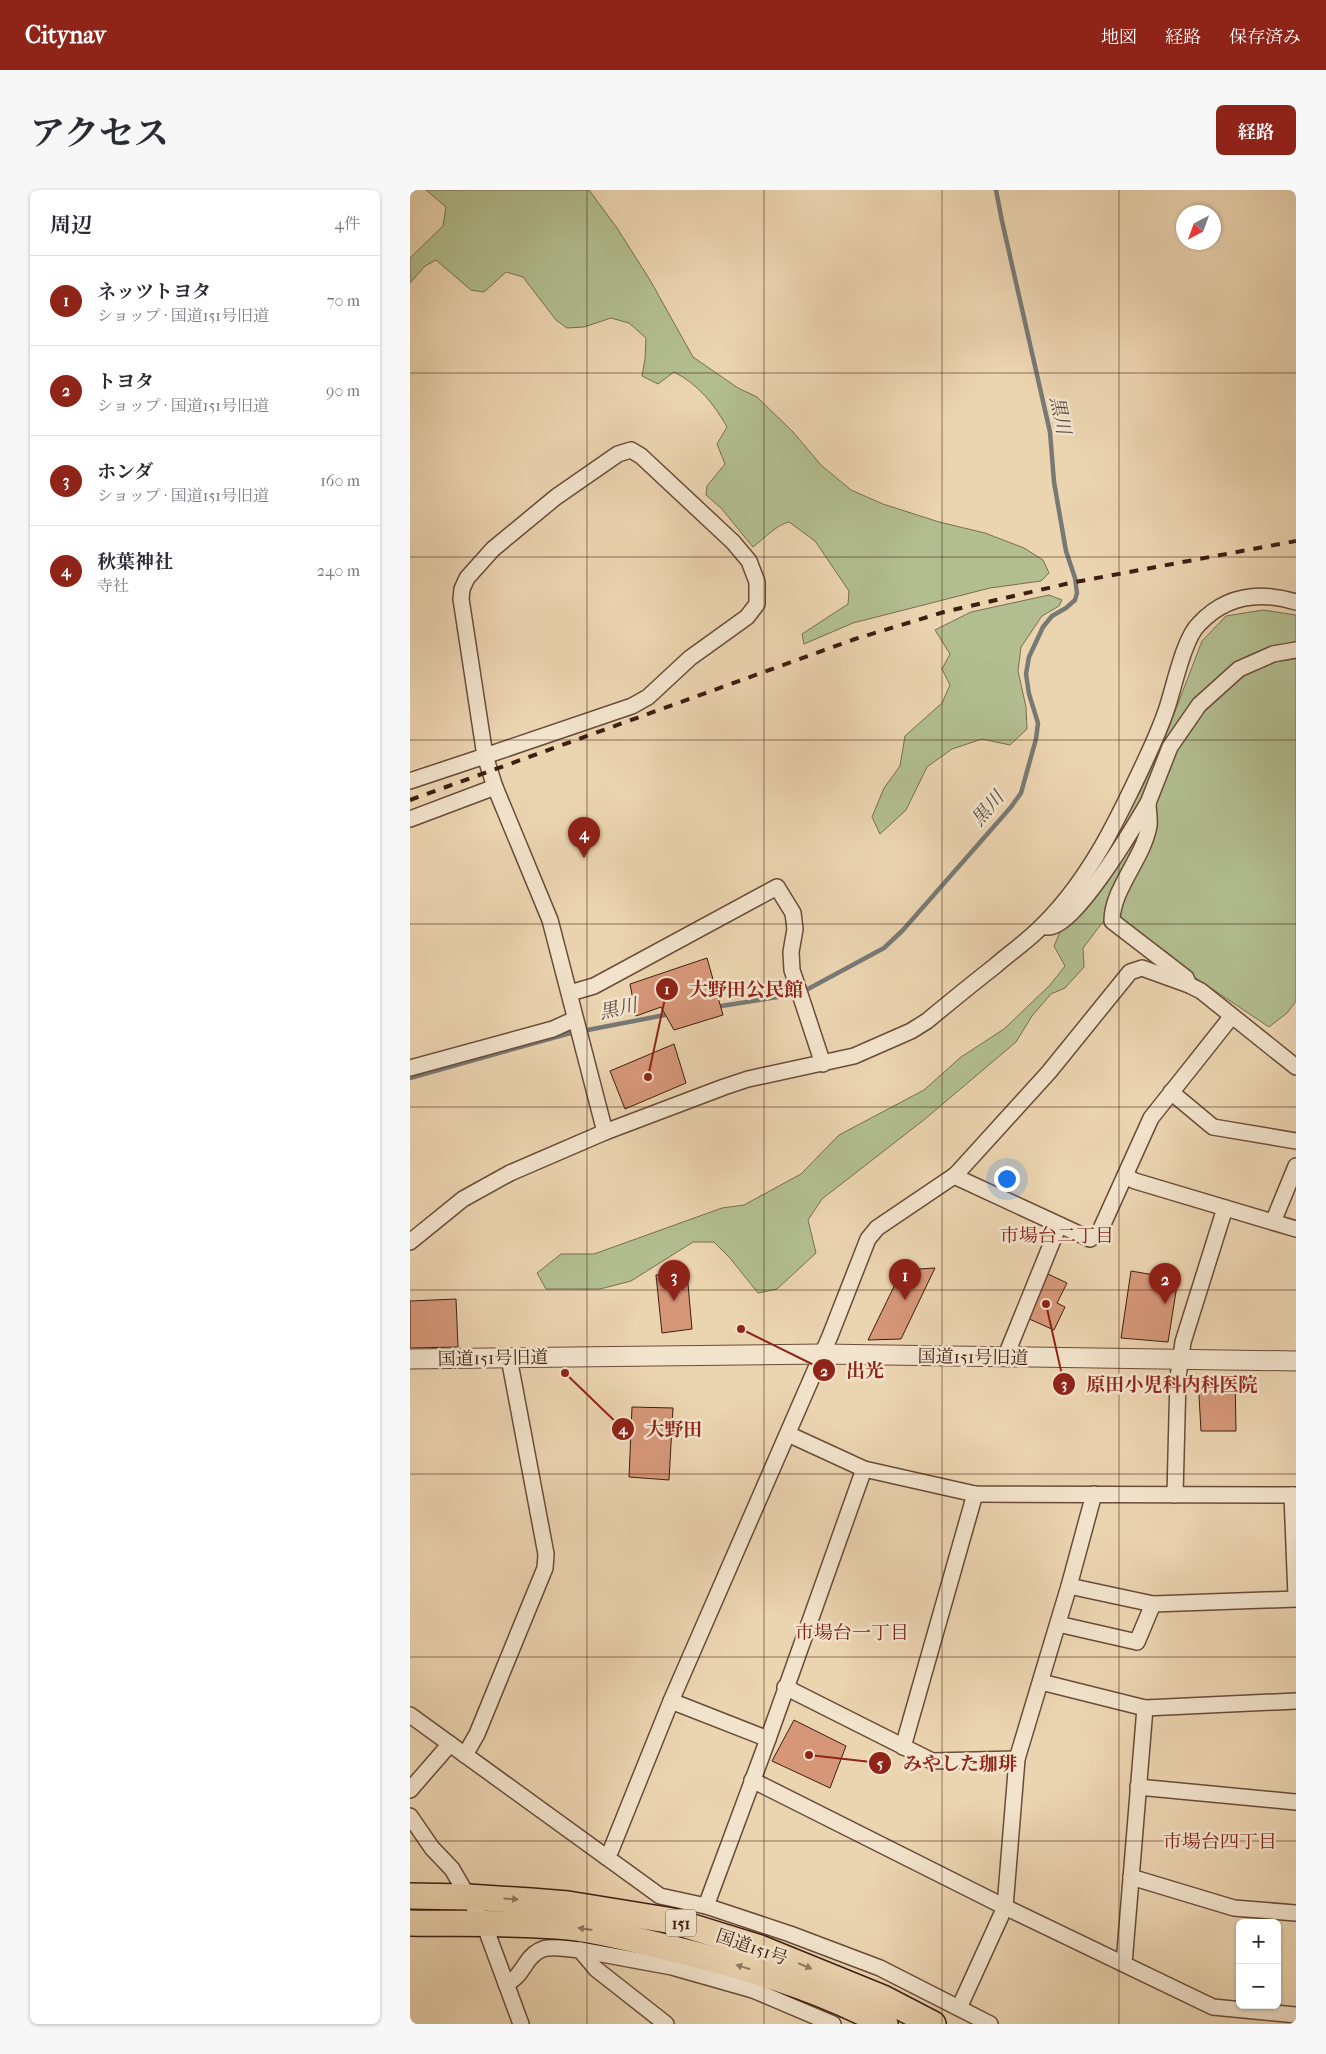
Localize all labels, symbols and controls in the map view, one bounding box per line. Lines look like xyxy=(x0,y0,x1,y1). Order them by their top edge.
text: Citynav xyxy=(25,21,106,49)
text: 地図 xyxy=(1101,27,1137,48)
text: 経路 xyxy=(1165,27,1201,48)
text: 保存済み xyxy=(1229,27,1301,48)
button: 経路 xyxy=(1216,105,1296,155)
text: アクセス xyxy=(30,113,169,154)
north arrow xyxy=(1176,205,1221,250)
text: 周辺 xyxy=(50,213,92,237)
text: 4件 xyxy=(335,214,360,233)
text: ネッツトヨタ xyxy=(97,281,211,303)
text: 1 xyxy=(63,291,69,310)
text: 70 m xyxy=(327,291,360,310)
text: ショップ · 国道151号旧道 xyxy=(97,306,269,325)
text: トヨタ xyxy=(97,371,154,393)
text: 2 xyxy=(62,381,70,400)
text: 90 m xyxy=(326,381,360,400)
water label: 黒川 xyxy=(1046,394,1075,438)
text: ショップ · 国道151号旧道 xyxy=(97,396,269,415)
text: ホンダ xyxy=(97,461,153,483)
text: 3 xyxy=(63,471,69,490)
text: 160 m xyxy=(320,471,360,490)
text: ショップ · 国道151号旧道 xyxy=(97,486,269,505)
text: 秋葉神社 xyxy=(97,551,173,573)
text: 4 xyxy=(61,561,71,580)
text: 240 m xyxy=(317,561,360,580)
text: 寺社 xyxy=(97,576,129,595)
water label: 黒川 xyxy=(967,786,1010,830)
pin: 4 xyxy=(568,817,600,858)
callout: 大野田公民館 xyxy=(654,972,813,1006)
text: 大野田公民館 xyxy=(689,979,803,1001)
text: 1 xyxy=(664,980,670,998)
water label: 黒川 xyxy=(597,994,641,1024)
your location xyxy=(994,1166,1020,1192)
district label: 市場台二丁目 xyxy=(1000,1225,1114,1247)
pin: 1 xyxy=(889,1259,921,1300)
pin: 3 xyxy=(658,1260,690,1301)
pin: 2 xyxy=(1149,1263,1181,1304)
street label: 国道151号旧道 xyxy=(918,1346,1028,1369)
street label: 国道151号旧道 xyxy=(438,1347,548,1370)
callout: 出光 xyxy=(811,1353,894,1387)
text: 出光 xyxy=(846,1360,884,1382)
text: 2 xyxy=(820,1362,828,1380)
callout: 原田小児科内科医院 xyxy=(1052,1367,1268,1401)
text: 原田小児科内科医院 xyxy=(1086,1374,1258,1396)
text: 3 xyxy=(1061,1375,1067,1393)
callout: 大野田 xyxy=(610,1412,712,1446)
text: 大野田 xyxy=(645,1419,703,1441)
text: 4 xyxy=(618,1420,629,1438)
district label: 市場台一丁目 xyxy=(795,1622,909,1644)
callout: みやした珈琲 xyxy=(868,1746,1027,1780)
text: みやした珈琲 xyxy=(903,1753,1017,1775)
text: 5 xyxy=(877,1754,884,1772)
district label: 市場台四丁目 xyxy=(1163,1831,1277,1853)
one-way arrow xyxy=(503,1896,519,1904)
road number: 151 xyxy=(666,1910,696,1936)
map controls xyxy=(1236,1919,1281,2009)
button: + xyxy=(1236,1919,1281,1964)
one-way arrow xyxy=(577,1925,593,1933)
street label: 国道151号 xyxy=(713,1925,791,1970)
one-way arrow xyxy=(798,1962,812,1970)
one-way arrow xyxy=(735,1963,750,1971)
button: − xyxy=(1236,1964,1281,2009)

